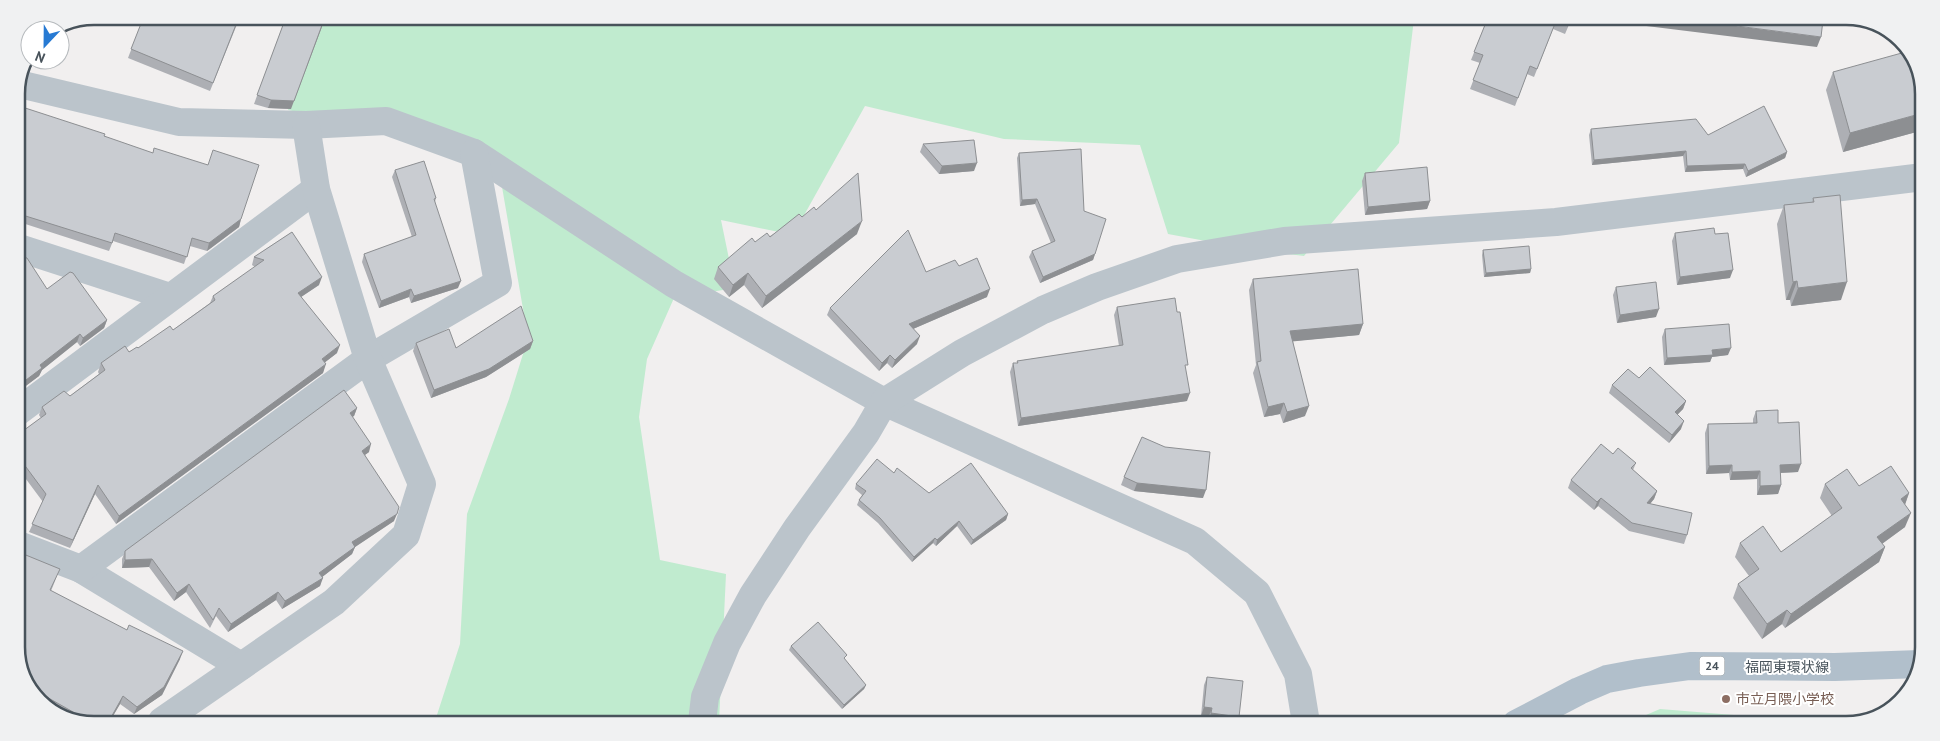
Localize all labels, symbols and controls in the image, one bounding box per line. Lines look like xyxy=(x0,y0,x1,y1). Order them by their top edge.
north arrow xyxy=(20,20,70,70)
text: N xyxy=(32,47,48,67)
road number: 24 xyxy=(1700,656,1724,676)
street label: 福岡東環状線 xyxy=(1745,658,1829,676)
place label: 市立月隈小学校 xyxy=(1736,690,1834,708)
marker: 市立月隈小学校 xyxy=(1720,693,1732,705)

